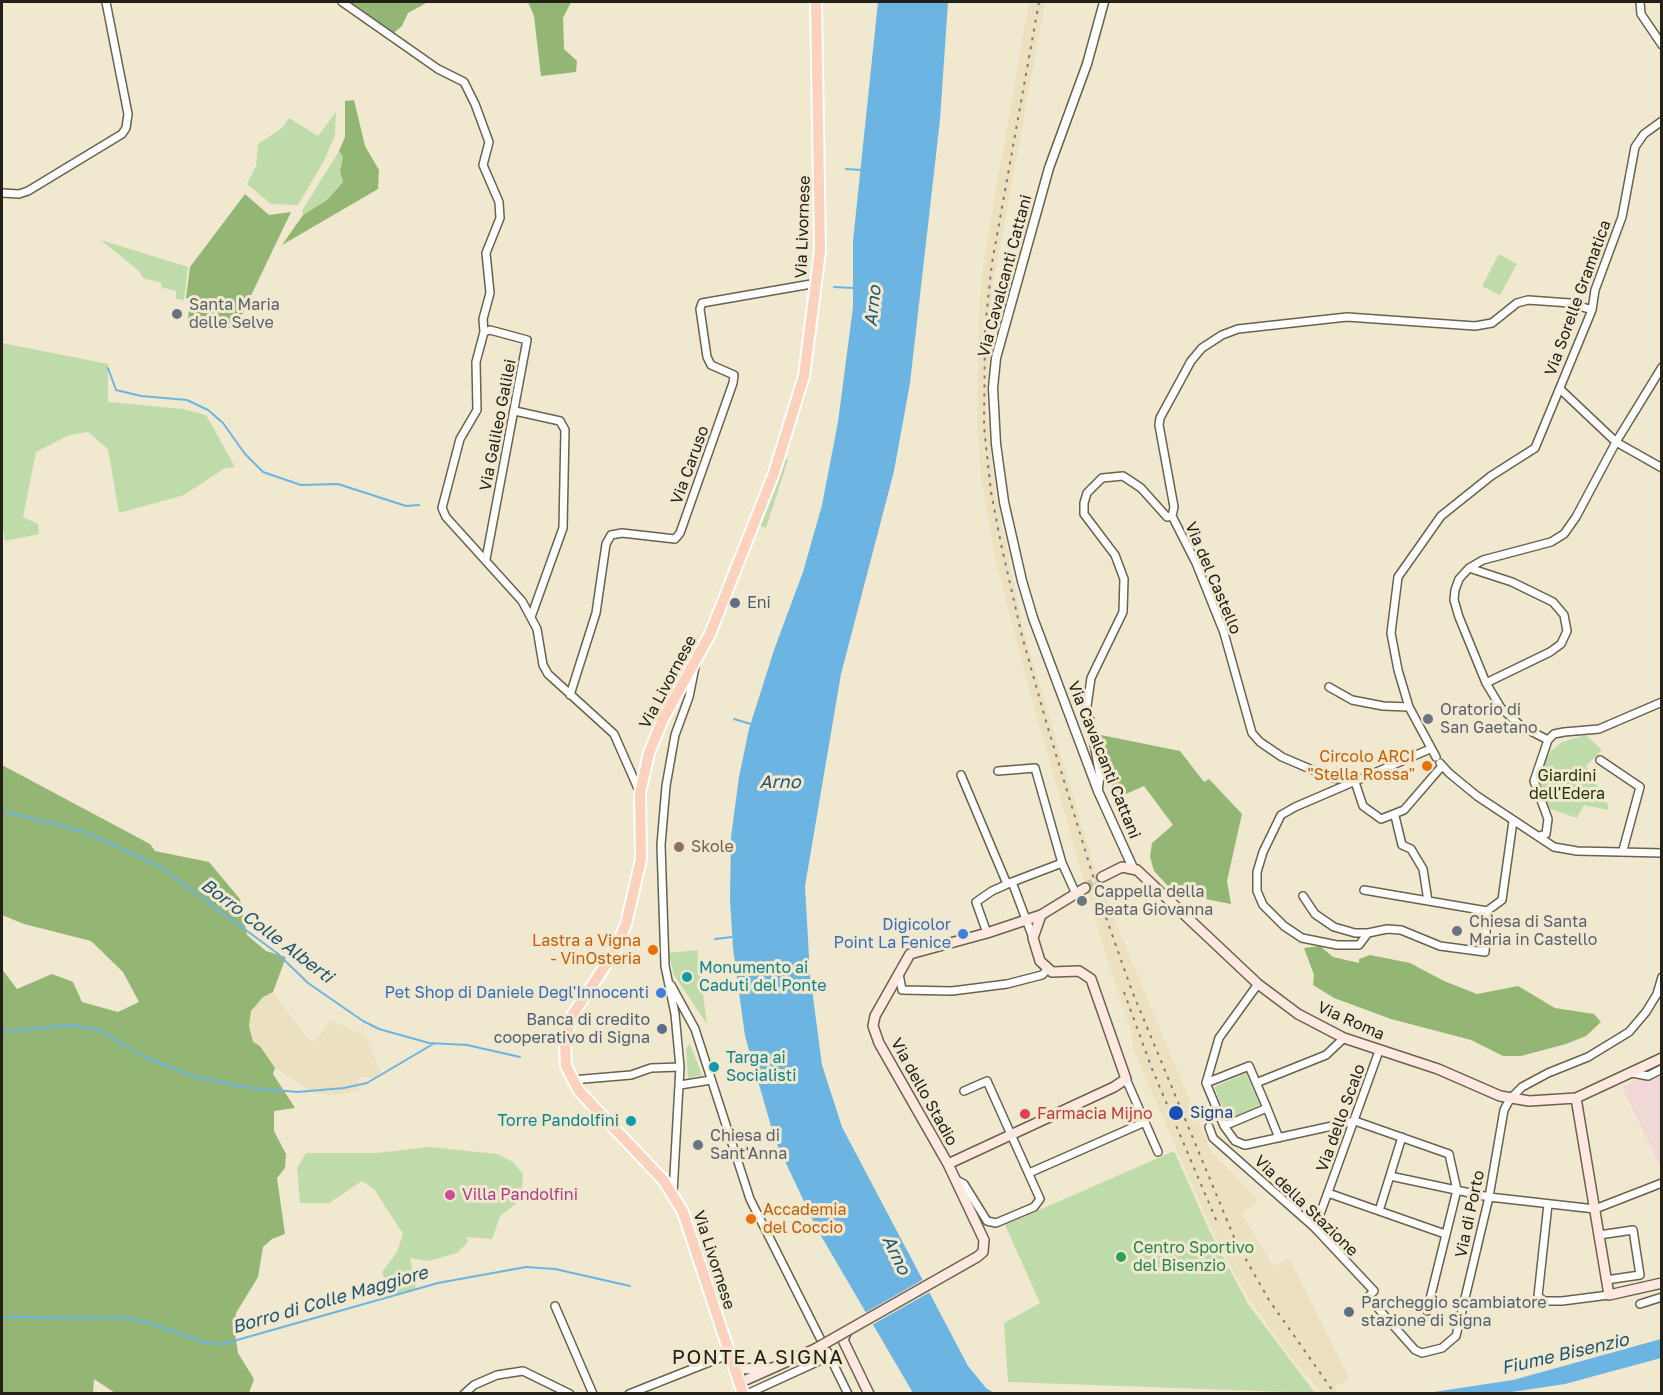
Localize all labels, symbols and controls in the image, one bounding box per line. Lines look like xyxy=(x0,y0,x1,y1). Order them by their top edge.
street label: Via Livornese xyxy=(792,175,814,279)
street label: Via Cavalcanti Cattani xyxy=(974,192,1036,360)
street label: Via Sorelle Gramatica xyxy=(1541,217,1615,379)
water label: Arno xyxy=(860,285,886,327)
place label: Santa Maria delle Selve xyxy=(189,295,280,333)
marker: Santa Maria delle Selve xyxy=(170,307,184,321)
street label: Via Galileo Galilei xyxy=(476,357,520,493)
street label: Via Caruso xyxy=(667,423,713,507)
street label: Via del Castello xyxy=(1181,519,1245,637)
place label: Eni xyxy=(747,593,771,613)
marker: Eni xyxy=(728,596,742,610)
street label: Via Livornese xyxy=(635,632,701,732)
street label: Via Cavalcanti Cattani xyxy=(1064,679,1144,841)
place label: Oratorio di San Gaetano xyxy=(1440,700,1538,738)
marker: Oratorio di San Gaetano xyxy=(1421,712,1435,726)
place label: Circolo ARCI "Stella Rossa" xyxy=(1307,747,1415,785)
marker: Circolo ARCI "Stella Rossa" xyxy=(1420,759,1434,773)
park label: Giardini dell'Edera xyxy=(1529,766,1605,804)
water label: Arno xyxy=(760,771,800,793)
place label: Skole xyxy=(691,837,734,857)
marker: Skole xyxy=(672,840,686,854)
water label: Borro Colle Alberti xyxy=(197,874,337,988)
place label: Cappella della Beata Giovanna xyxy=(1094,882,1213,920)
marker: Cappella della Beata Giovanna xyxy=(1075,894,1089,908)
place label: Chiesa di Santa Maria in Castello xyxy=(1469,912,1597,950)
place label: Digicolor Point La Fenice xyxy=(834,915,951,953)
marker: Chiesa di Santa Maria in Castello xyxy=(1450,924,1464,938)
marker: Digicolor Point La Fenice xyxy=(956,927,970,941)
place label: Lastra a Vigna - VinOsteria xyxy=(532,931,641,969)
marker: Lastra a Vigna - VinOsteria xyxy=(646,943,660,957)
place label: Monumento ai Caduti del Ponte xyxy=(699,958,827,996)
marker: Monumento ai Caduti del Ponte xyxy=(680,970,694,984)
place label: Pet Shop di Daniele Degl'Innocenti xyxy=(384,983,649,1003)
marker: Pet Shop di Daniele Degl'Innocenti xyxy=(654,986,668,1000)
street label: Via Roma xyxy=(1314,998,1388,1044)
place label: Banca di credito cooperativo di Signa xyxy=(494,1010,650,1048)
marker: Banca di credito cooperativo di Signa xyxy=(655,1022,669,1036)
street label: Via dello Stadio xyxy=(887,1035,961,1149)
place label: Targa ai Socialisti xyxy=(726,1048,796,1086)
marker: Targa ai Socialisti xyxy=(707,1060,721,1074)
street label: Via dello Scalo xyxy=(1313,1061,1369,1175)
place label: Signa xyxy=(1190,1103,1233,1123)
place label: Farmacia Mijno xyxy=(1037,1104,1153,1124)
marker: Signa xyxy=(1167,1104,1185,1122)
marker: Farmacia Mijno xyxy=(1018,1107,1032,1121)
place label: Torre Pandolfini xyxy=(498,1111,619,1131)
marker: Torre Pandolfini xyxy=(624,1114,638,1128)
place label: Chiesa di Sant'Anna xyxy=(710,1126,787,1164)
marker: Chiesa di Sant'Anna xyxy=(691,1138,705,1152)
street label: Via della Stazione xyxy=(1250,1152,1362,1260)
street label: Via di Porto xyxy=(1451,1169,1489,1259)
place label: Villa Pandolfini xyxy=(462,1185,578,1205)
marker: Villa Pandolfini xyxy=(443,1188,457,1202)
place label: Accademia del Coccio xyxy=(763,1200,847,1238)
street label: Via Livornese xyxy=(689,1208,739,1312)
marker: Accademia del Coccio xyxy=(744,1212,758,1226)
water label: Arno xyxy=(877,1232,915,1278)
place label: Centro Sportivo del Bisenzio xyxy=(1133,1238,1254,1276)
marker: Centro Sportivo del Bisenzio xyxy=(1114,1250,1128,1264)
water label: Borro di Colle Maggiore xyxy=(230,1262,430,1338)
place label: Parcheggio scambiatore stazione di Signa xyxy=(1361,1293,1547,1331)
marker: Parcheggio scambiatore stazione di Signa xyxy=(1342,1305,1356,1319)
water label: Fiume Bisenzio xyxy=(1499,1329,1631,1379)
district label: PONTE A SIGNA xyxy=(672,1346,844,1370)

